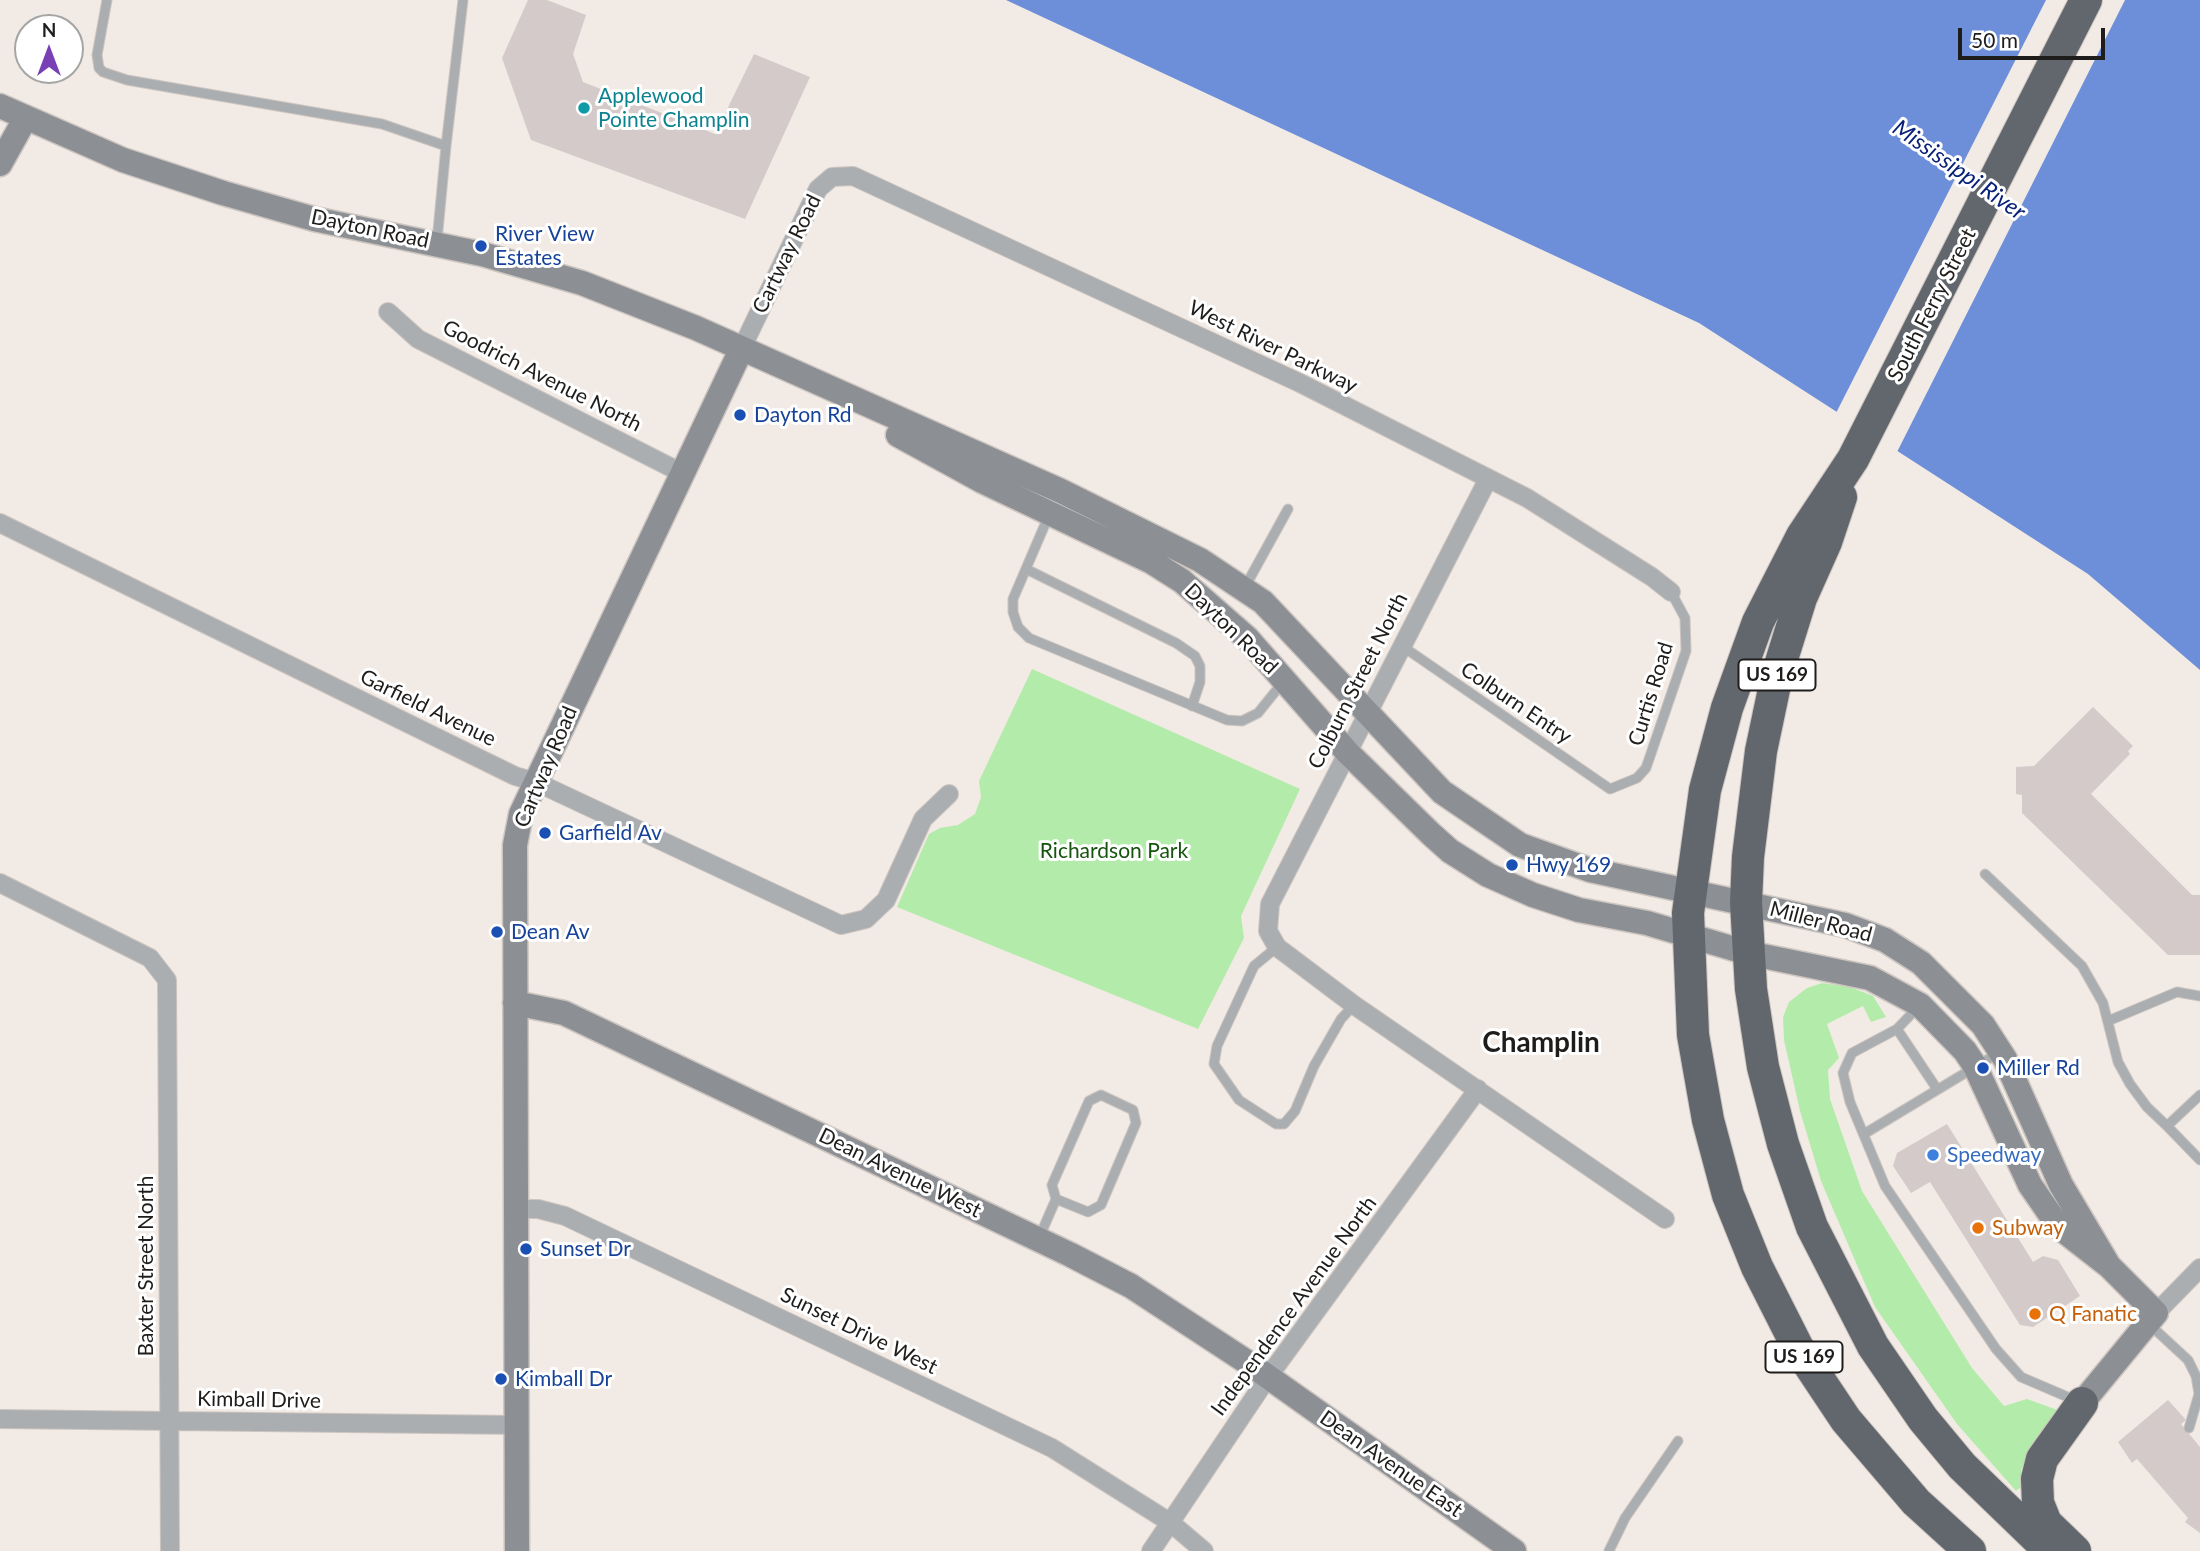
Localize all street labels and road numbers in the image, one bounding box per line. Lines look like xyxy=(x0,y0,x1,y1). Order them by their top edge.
street label: Cartway Road xyxy=(747,191,827,317)
street label: Dayton Road xyxy=(309,204,431,254)
street label: South Ferry Street xyxy=(1883,224,1981,386)
street label: West River Parkway xyxy=(1184,295,1362,399)
street label: Goodrich Avenue North xyxy=(438,315,646,437)
street label: Dayton Road xyxy=(1179,578,1283,680)
street label: Colburn Street North xyxy=(1303,589,1413,773)
street label: Curtis Road xyxy=(1623,639,1679,749)
street label: Colburn Entry xyxy=(1456,657,1576,749)
road number: US 169 xyxy=(1738,660,1816,690)
street label: Garfield Avenue xyxy=(356,664,500,752)
street label: Cartway Road xyxy=(509,703,583,831)
street label: Miller Road xyxy=(1767,896,1875,948)
street label: Dean Avenue West xyxy=(815,1123,985,1223)
street label: Baxter Street North xyxy=(133,1175,159,1357)
street label: Independence Avenue North xyxy=(1206,1191,1382,1421)
street label: Sunset Drive West xyxy=(776,1282,942,1380)
road number: US 169 xyxy=(1766,1342,1842,1372)
street label: Kimball Drive xyxy=(197,1386,321,1414)
street label: Dean Avenue East xyxy=(1315,1405,1467,1523)

